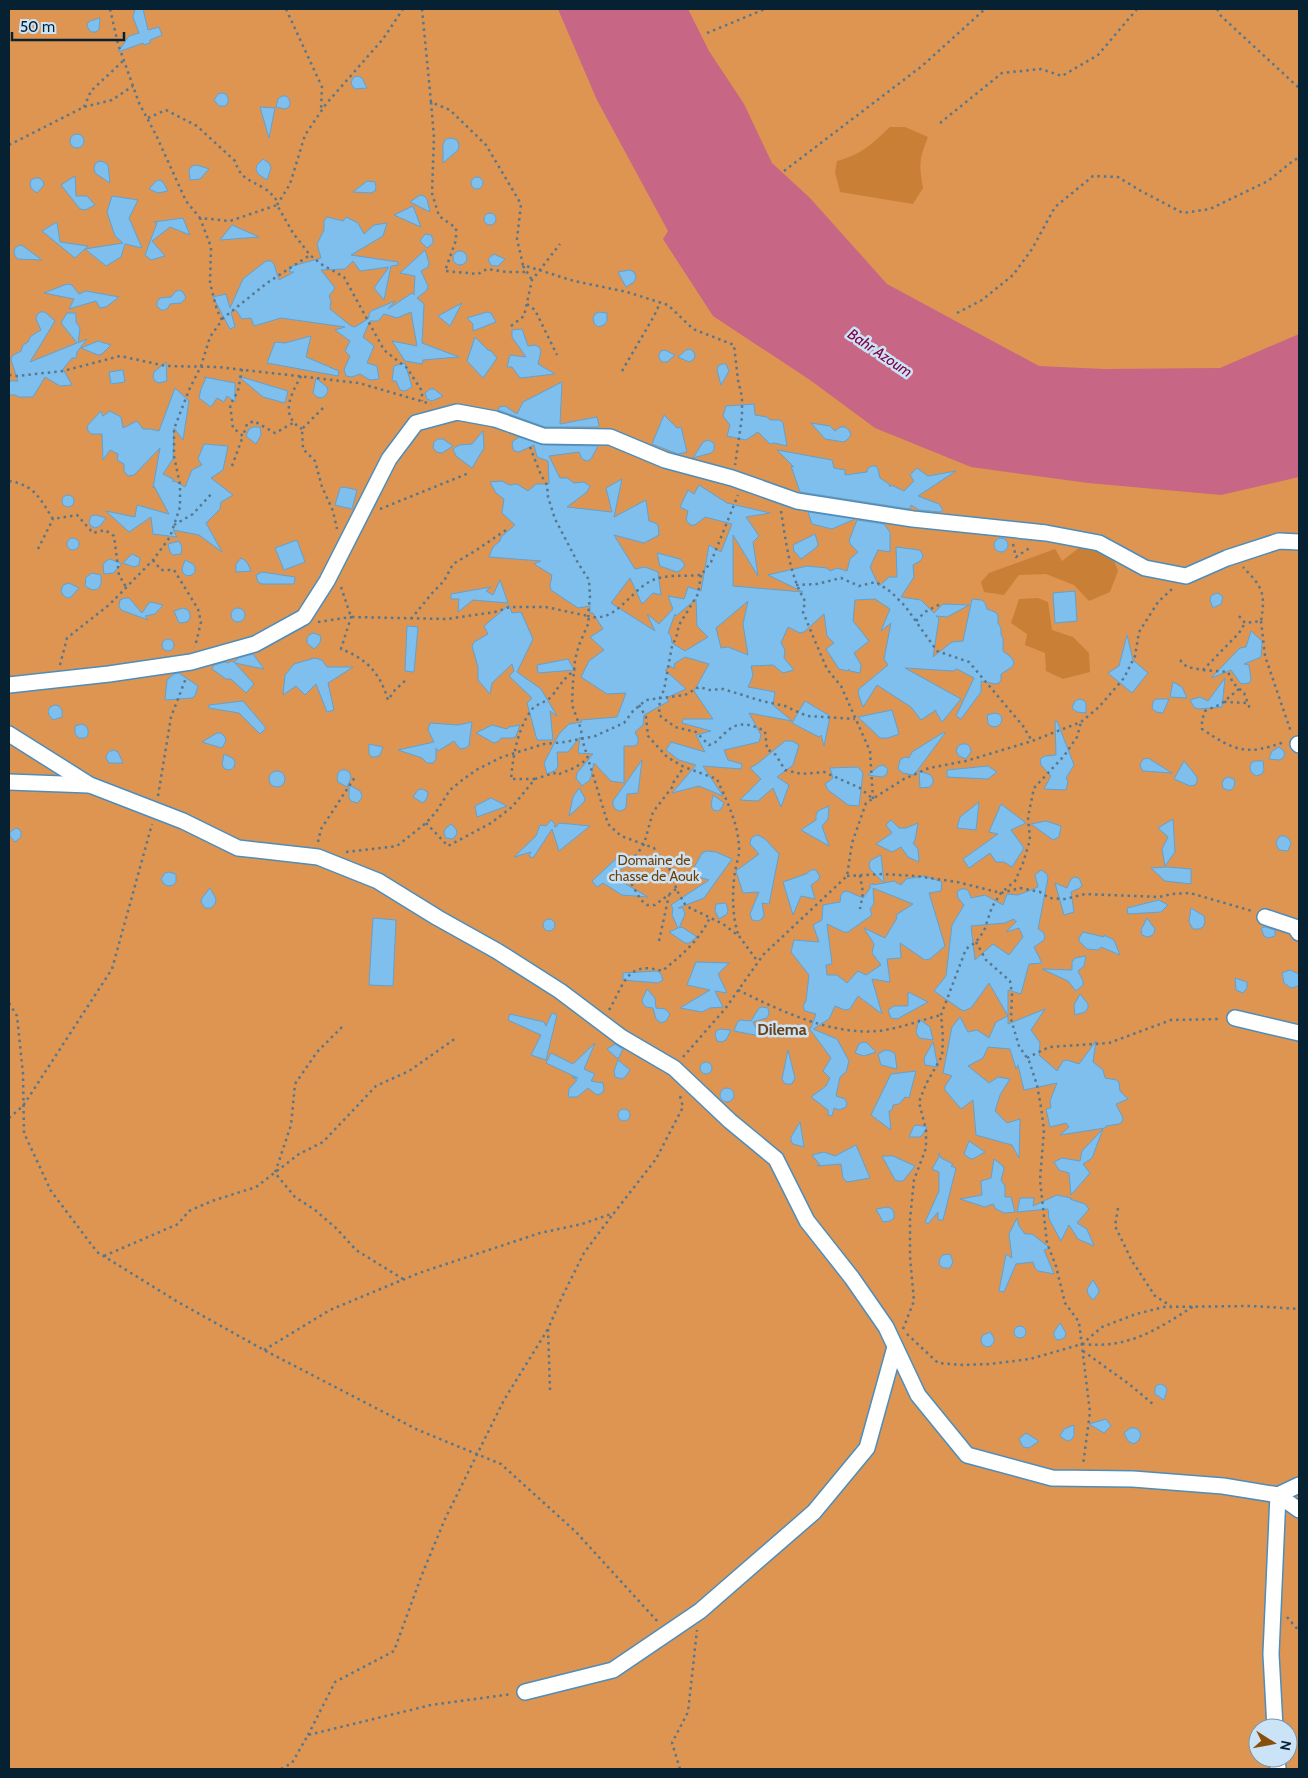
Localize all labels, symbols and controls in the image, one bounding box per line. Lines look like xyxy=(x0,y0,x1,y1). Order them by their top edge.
scale bar xyxy=(12,10,125,42)
text: 50 m xyxy=(20,18,55,36)
water label: Bahr Azoum xyxy=(844,325,916,381)
park label: Domaine de chasse de Aouk xyxy=(609,851,700,885)
district label: Dilema xyxy=(757,1020,807,1039)
north arrow xyxy=(1248,1718,1298,1768)
text: N xyxy=(1276,1739,1296,1752)

